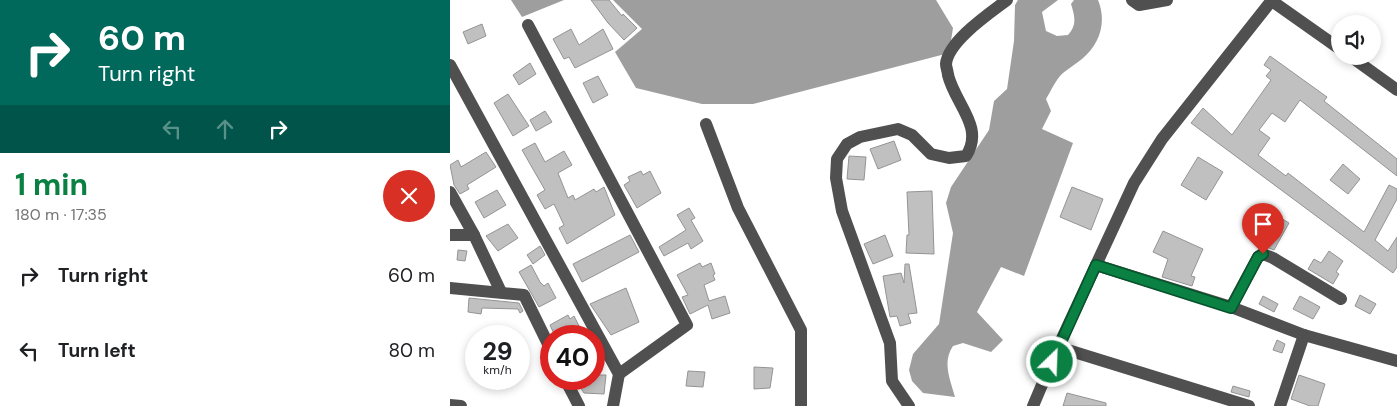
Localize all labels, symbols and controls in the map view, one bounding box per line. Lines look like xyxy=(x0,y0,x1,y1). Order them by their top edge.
text: 60 m xyxy=(98,15,186,61)
map controls xyxy=(1331,15,1381,65)
button: sound xyxy=(1331,15,1381,65)
icon: right xyxy=(15,20,80,85)
text: Turn right xyxy=(98,59,195,88)
icon: left xyxy=(158,115,186,143)
icon: ahead xyxy=(211,115,239,143)
icon: right xyxy=(264,115,292,143)
text: 1 min xyxy=(15,165,88,204)
button: close xyxy=(383,170,435,222)
pin xyxy=(1242,203,1284,254)
text: 180 m · 17:35 xyxy=(15,204,107,225)
icon: arrive xyxy=(1249,210,1277,238)
icon: right xyxy=(15,262,43,290)
text: Turn right xyxy=(58,263,148,288)
text: 60 m xyxy=(388,263,435,288)
speed limit sign: 40 xyxy=(540,325,605,390)
text: 29 xyxy=(482,335,513,368)
position arrow xyxy=(1025,335,1077,387)
icon: left xyxy=(15,337,43,365)
text: Turn left xyxy=(58,338,136,363)
text: 80 m xyxy=(388,338,435,363)
text: km/h xyxy=(483,362,512,378)

